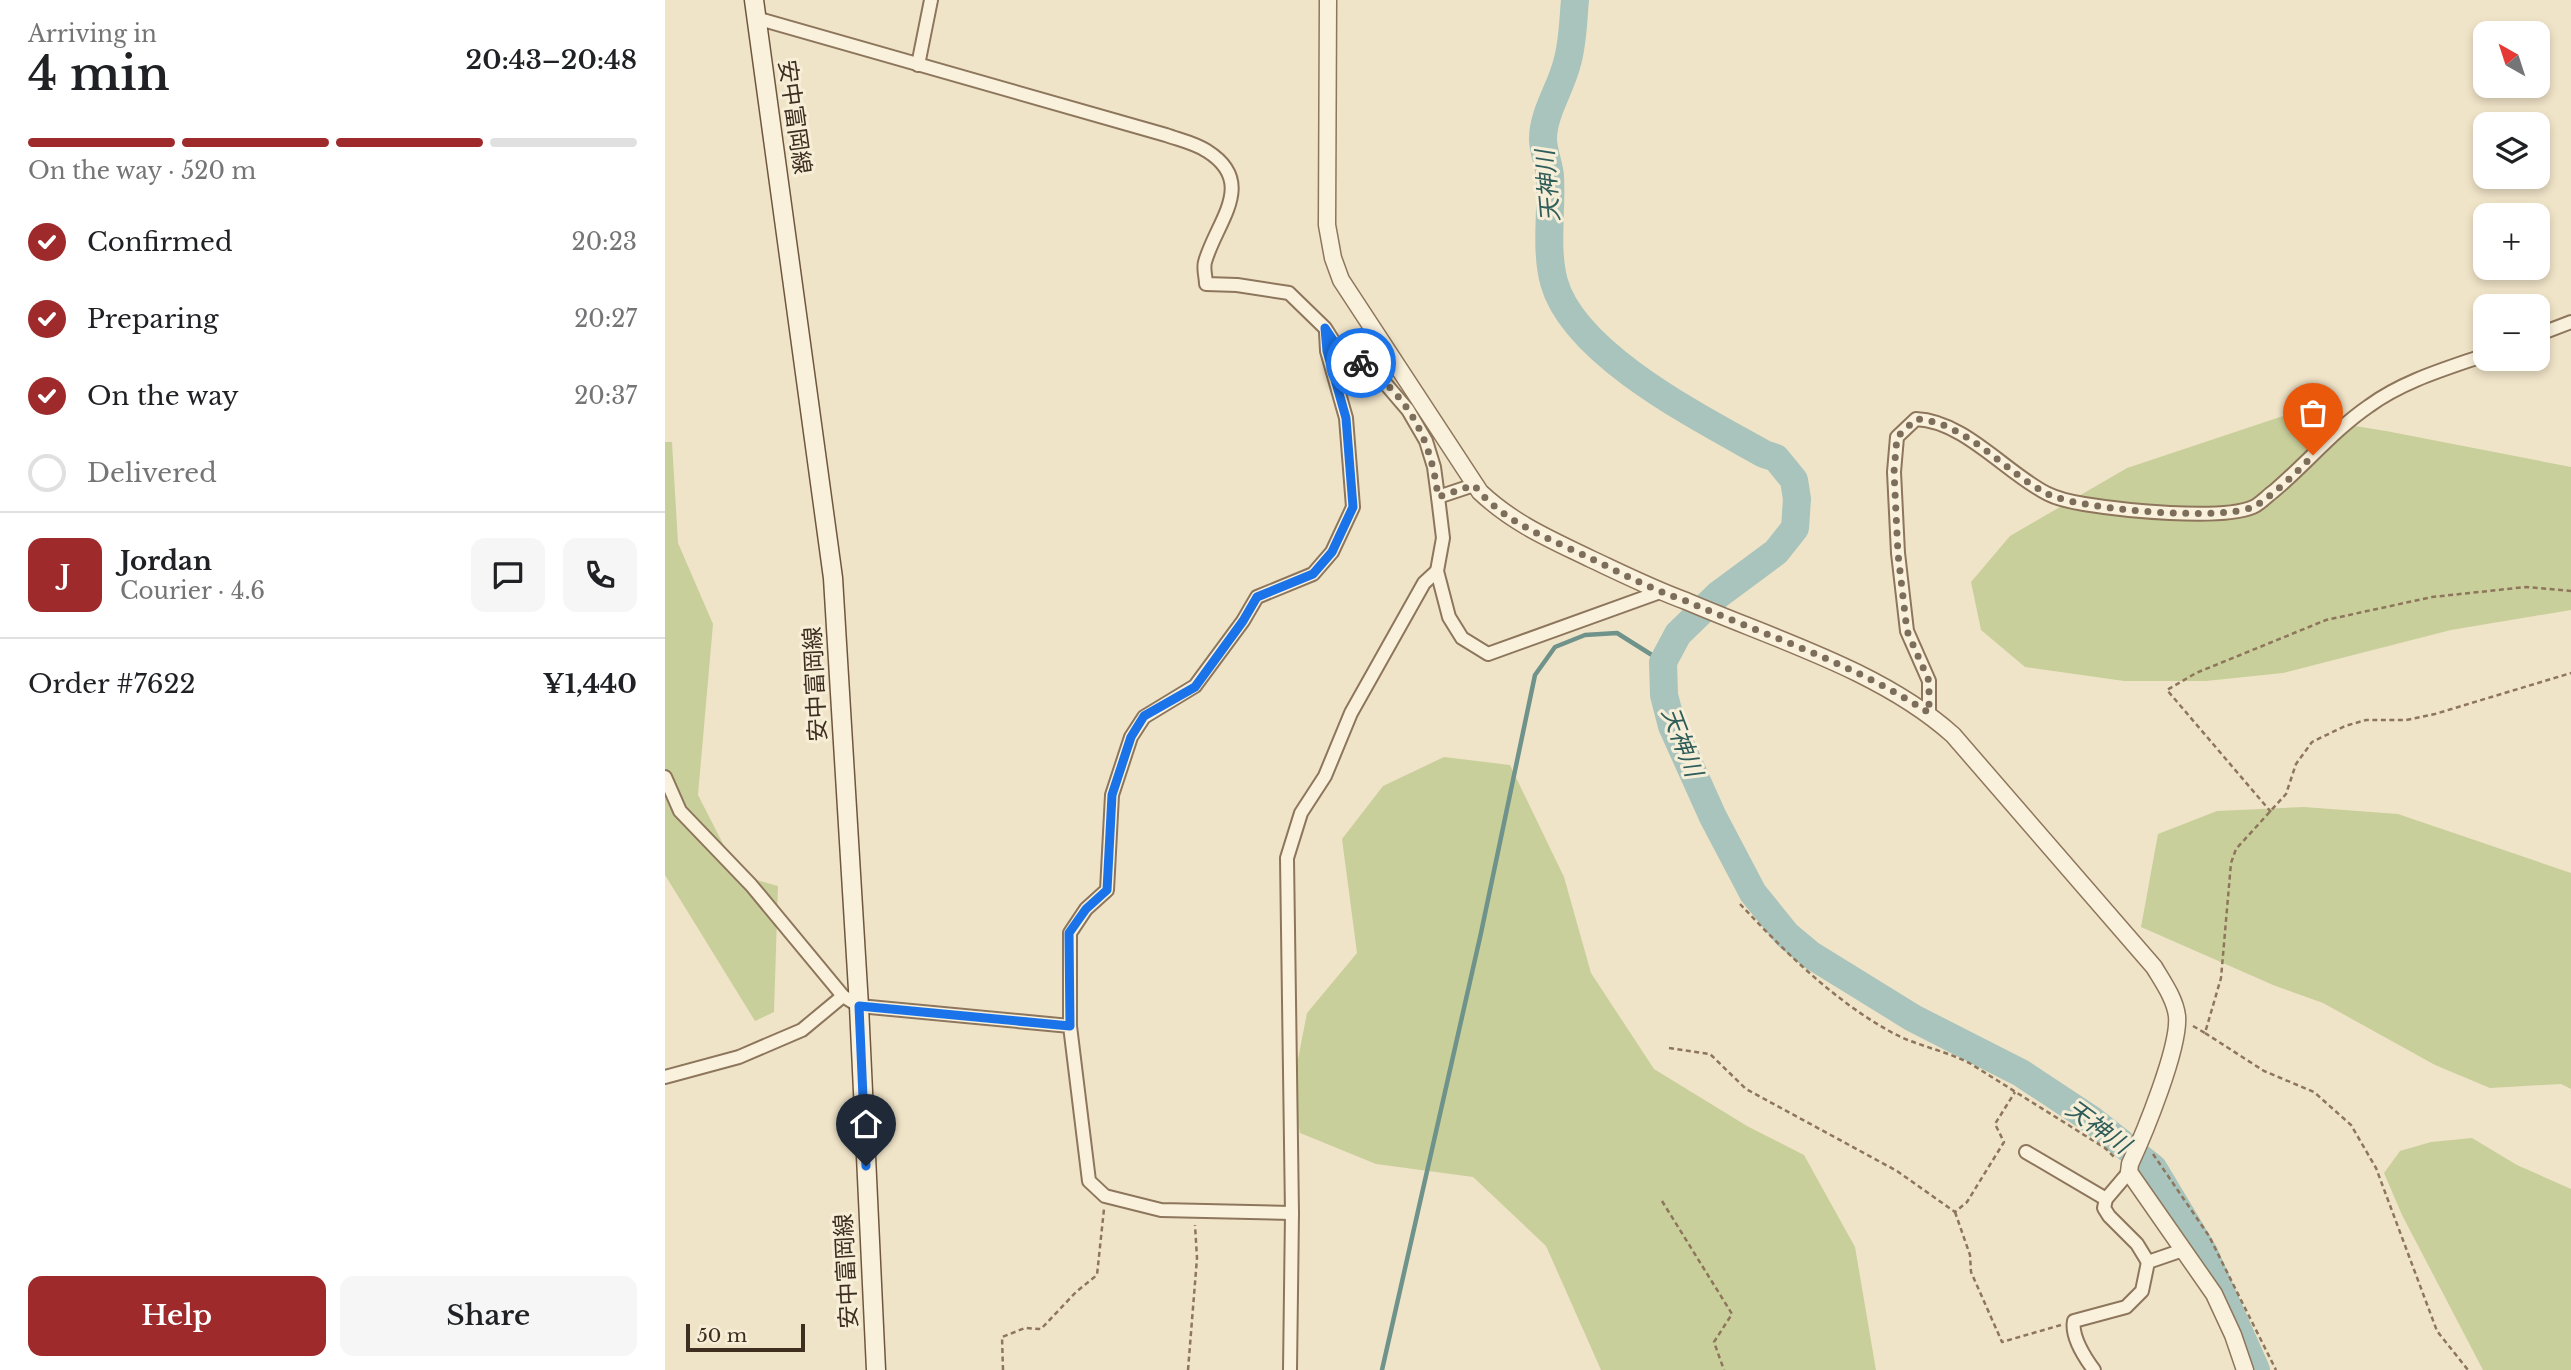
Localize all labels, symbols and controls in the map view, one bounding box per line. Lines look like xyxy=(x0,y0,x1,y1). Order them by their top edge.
text: Arriving in xyxy=(28,20,157,48)
north arrow xyxy=(2473,21,2550,98)
map controls xyxy=(2473,21,2550,371)
text: 20:43–20:48 xyxy=(466,44,637,76)
text: 4 min xyxy=(28,45,170,102)
street label: 安中富岡線 xyxy=(773,58,817,176)
button: layers xyxy=(2473,112,2550,189)
water label: 天神川 xyxy=(1530,146,1565,223)
text: On the way · 520 m xyxy=(28,157,256,185)
button: + xyxy=(2473,203,2550,280)
icon: check xyxy=(28,223,66,261)
text: Confirmed xyxy=(87,226,232,258)
text: 20:23 xyxy=(572,228,637,256)
button: − xyxy=(2473,294,2550,371)
icon: check xyxy=(28,300,66,338)
text: Preparing xyxy=(87,303,219,335)
text: 20:27 xyxy=(574,305,637,333)
courier xyxy=(1326,328,1396,398)
icon: bike xyxy=(1342,344,1380,382)
icon: check xyxy=(28,377,66,415)
text: On the way xyxy=(87,380,239,412)
text: 20:37 xyxy=(574,382,637,410)
pin xyxy=(2283,383,2343,455)
icon: bag xyxy=(2294,394,2332,432)
text: Delivered xyxy=(87,457,217,489)
button: chat xyxy=(471,538,545,612)
button: phone xyxy=(563,538,637,612)
text: Jordan xyxy=(120,545,212,577)
text: J xyxy=(60,559,70,591)
text: Courier · 4.6 xyxy=(120,577,265,605)
street label: 安中富岡線 xyxy=(798,626,832,742)
text: Order #7622 xyxy=(28,668,196,700)
text: ¥1,440 xyxy=(543,668,637,700)
water label: 天神川 xyxy=(1656,703,1710,783)
pin xyxy=(836,1094,896,1166)
water label: 天神川 xyxy=(2061,1094,2138,1161)
icon: home xyxy=(847,1105,885,1143)
street label: 安中富岡線 xyxy=(829,1213,863,1329)
button: Help xyxy=(28,1276,326,1356)
button: Share xyxy=(340,1276,637,1356)
scale bar xyxy=(686,1321,805,1353)
text: 50 m xyxy=(697,1324,747,1347)

